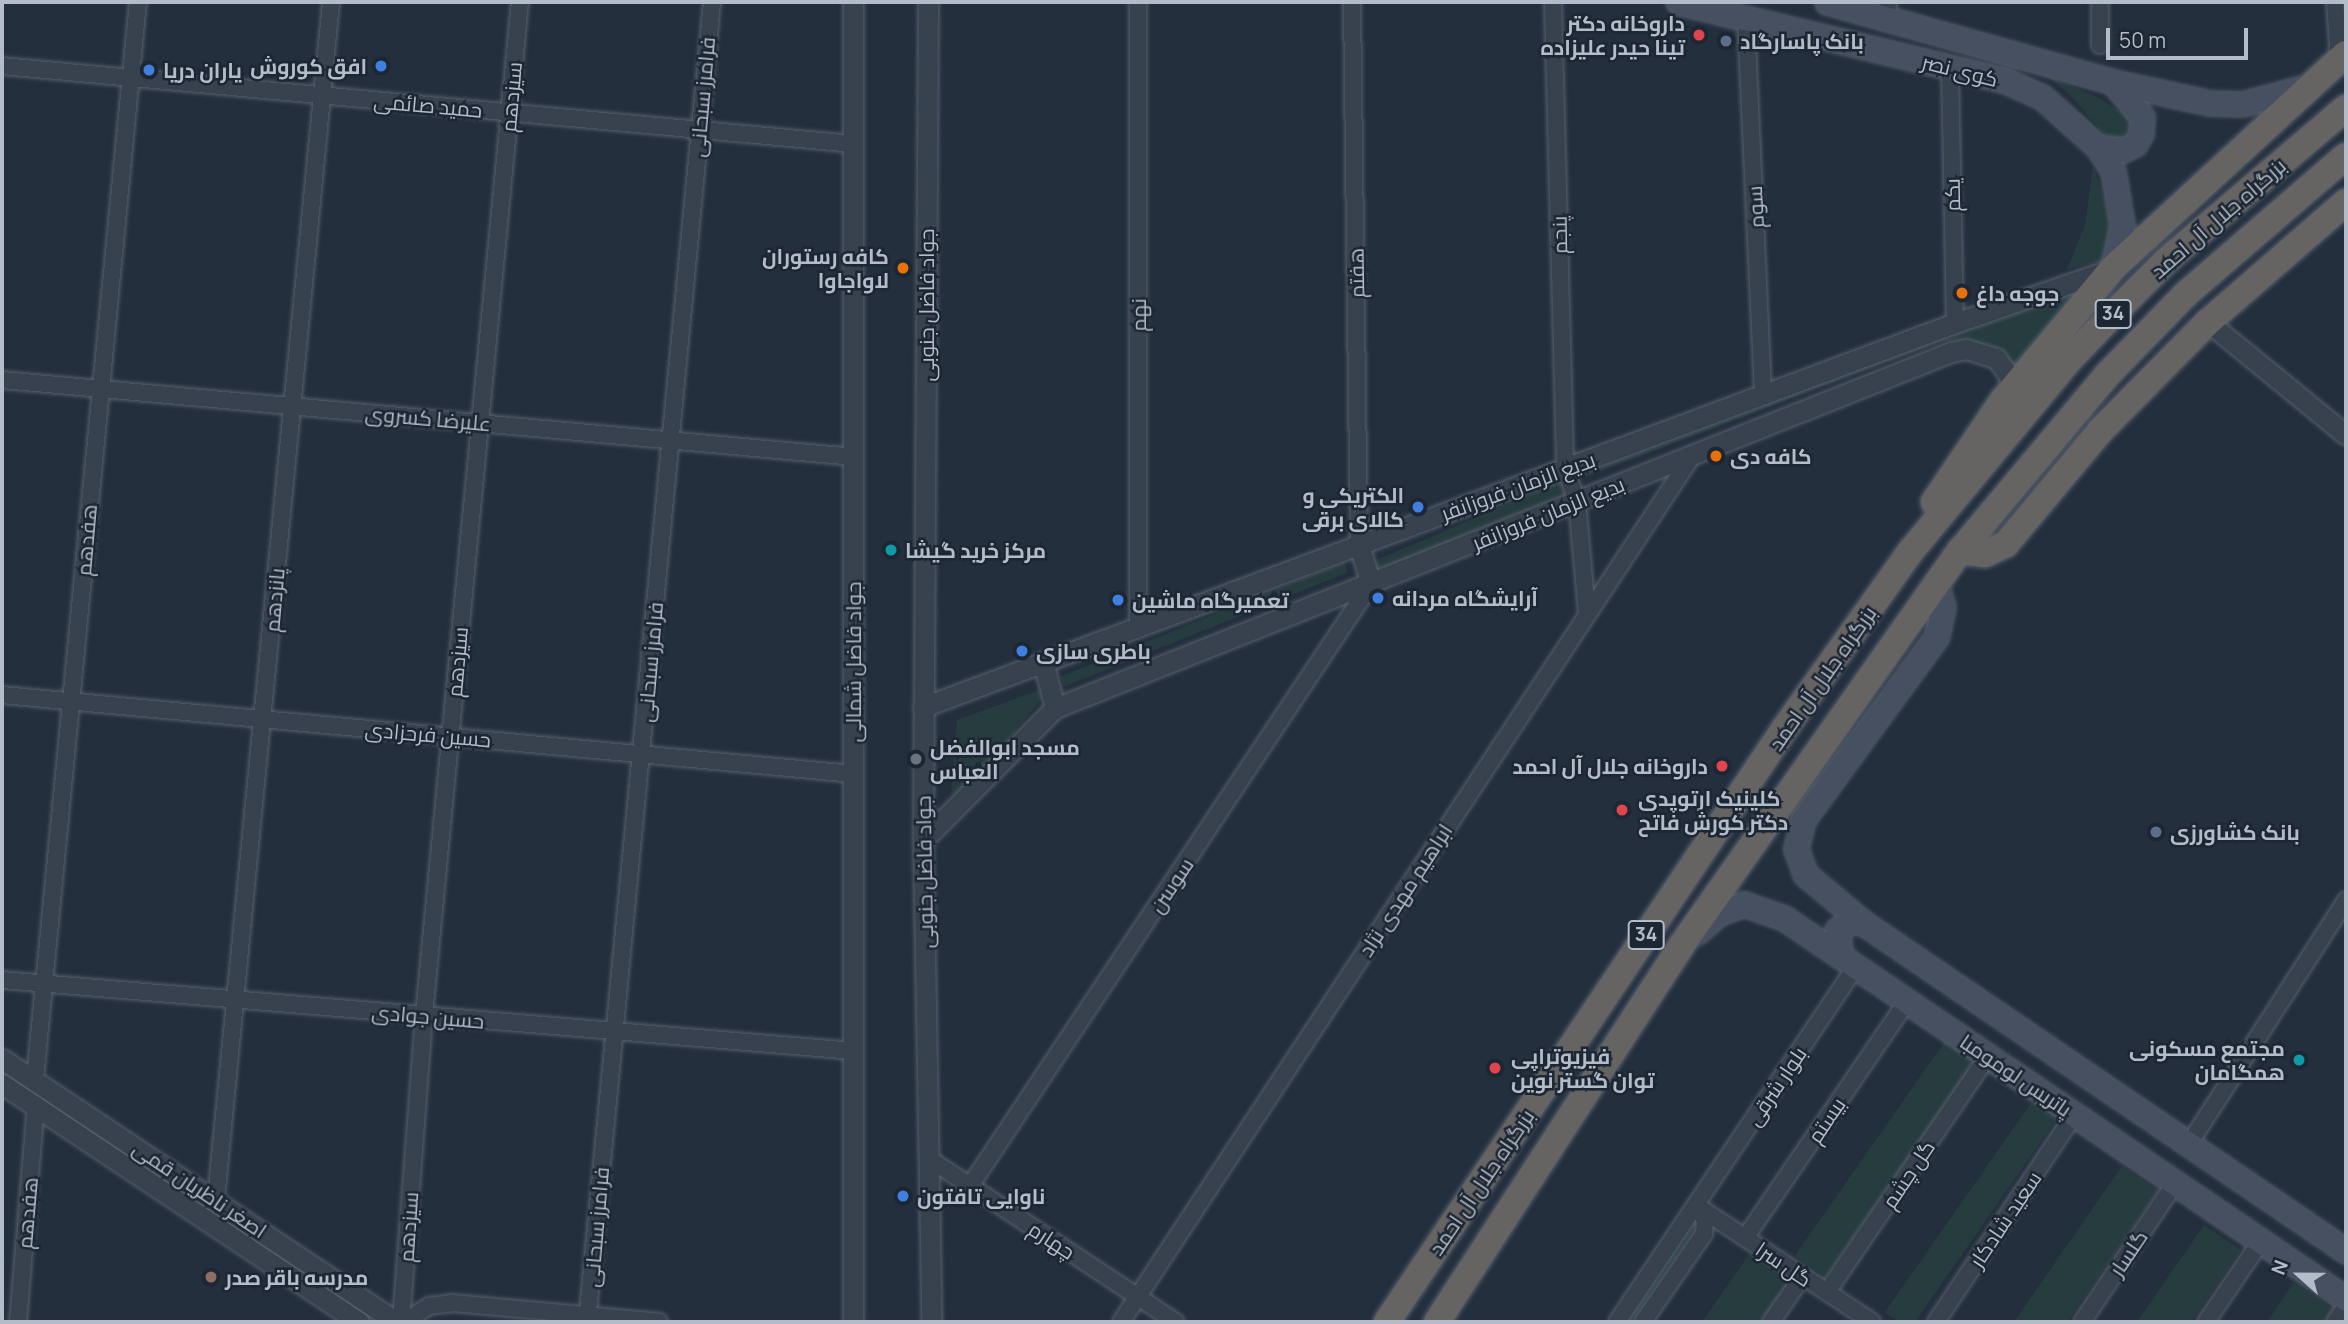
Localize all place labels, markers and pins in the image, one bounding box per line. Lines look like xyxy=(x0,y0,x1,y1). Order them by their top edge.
place label: داروخانه دکتر تینا حیدر علیزاده xyxy=(1541,10,1685,60)
marker: داروخانه دکتر تینا حیدر علیزاده xyxy=(1691,27,1707,43)
place label: بانک پاسارگاد xyxy=(1740,28,1864,54)
marker: بانک پاسارگاد xyxy=(1718,33,1734,49)
place label: افق کوروش xyxy=(250,53,367,79)
place label: یاران دریا xyxy=(163,57,242,83)
marker: افق کوروش xyxy=(373,58,389,74)
marker: یاران دریا xyxy=(141,62,157,78)
place label: کافه رستوران لاواجاوا xyxy=(762,243,889,293)
marker: کافه رستوران لاواجاوا xyxy=(895,260,911,276)
place label: جوجه داغ xyxy=(1976,280,2059,306)
marker: جوجه داغ xyxy=(1954,285,1970,301)
place label: کافه دی xyxy=(1730,443,1812,469)
marker: کافه دی xyxy=(1708,448,1724,464)
place label: الکتریکی و کالای برقی xyxy=(1302,482,1404,532)
marker: الکتریکی و کالای برقی xyxy=(1410,499,1426,515)
place label: مرکز خرید گیشا xyxy=(905,537,1046,563)
marker: مرکز خرید گیشا xyxy=(883,542,899,558)
place label: آرایشگاه مردانه xyxy=(1392,585,1538,611)
place label: تعمیرگاه ماشین xyxy=(1132,587,1289,613)
marker: آرایشگاه مردانه xyxy=(1370,590,1386,606)
marker: تعمیرگاه ماشین xyxy=(1110,592,1126,608)
place label: باطری سازی xyxy=(1036,638,1151,664)
marker: باطری سازی xyxy=(1014,643,1030,659)
place label: مسجد ابوالفضل العباس xyxy=(930,734,1080,784)
marker: مسجد ابوالفضل العباس xyxy=(908,751,924,767)
place label: داروخانه جلال آل احمد xyxy=(1512,753,1708,779)
marker: داروخانه جلال آل احمد xyxy=(1714,758,1730,774)
place label: کلینیک ارتوپدی دکتر کورش فاتح xyxy=(1638,785,1788,835)
marker: کلینیک ارتوپدی دکتر کورش فاتح xyxy=(1612,800,1632,820)
place label: بانک کشاورزی xyxy=(2170,819,2300,845)
marker: بانک کشاورزی xyxy=(2148,824,2164,840)
place label: مجتمع مسکونی همگامان xyxy=(2129,1035,2285,1085)
place label: فیزیوتراپی توان گستر نوین xyxy=(1511,1043,1654,1093)
marker: مجتمع مسکونی همگامان xyxy=(2291,1052,2307,1068)
marker: فیزیوتراپی توان گستر نوین xyxy=(1485,1058,1505,1078)
place label: ناوایی تافتون xyxy=(917,1183,1045,1209)
marker: ناوایی تافتون xyxy=(895,1188,911,1204)
place label: مدرسه باقر صدر xyxy=(225,1264,368,1290)
marker: مدرسه باقر صدر xyxy=(203,1269,219,1285)

